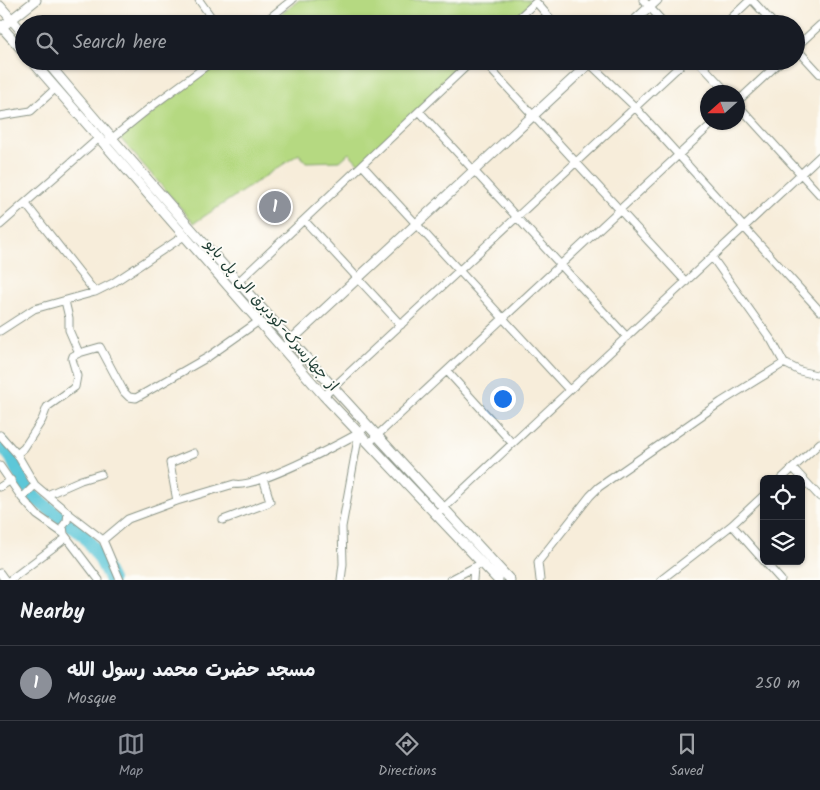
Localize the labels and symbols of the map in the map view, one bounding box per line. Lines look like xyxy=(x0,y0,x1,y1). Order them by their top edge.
north arrow xyxy=(700,85,745,130)
pin: 1 xyxy=(259,188,291,226)
street label: از جهارسرک-کودبرق الی پل بایو xyxy=(198,234,344,397)
your location xyxy=(490,386,516,412)

